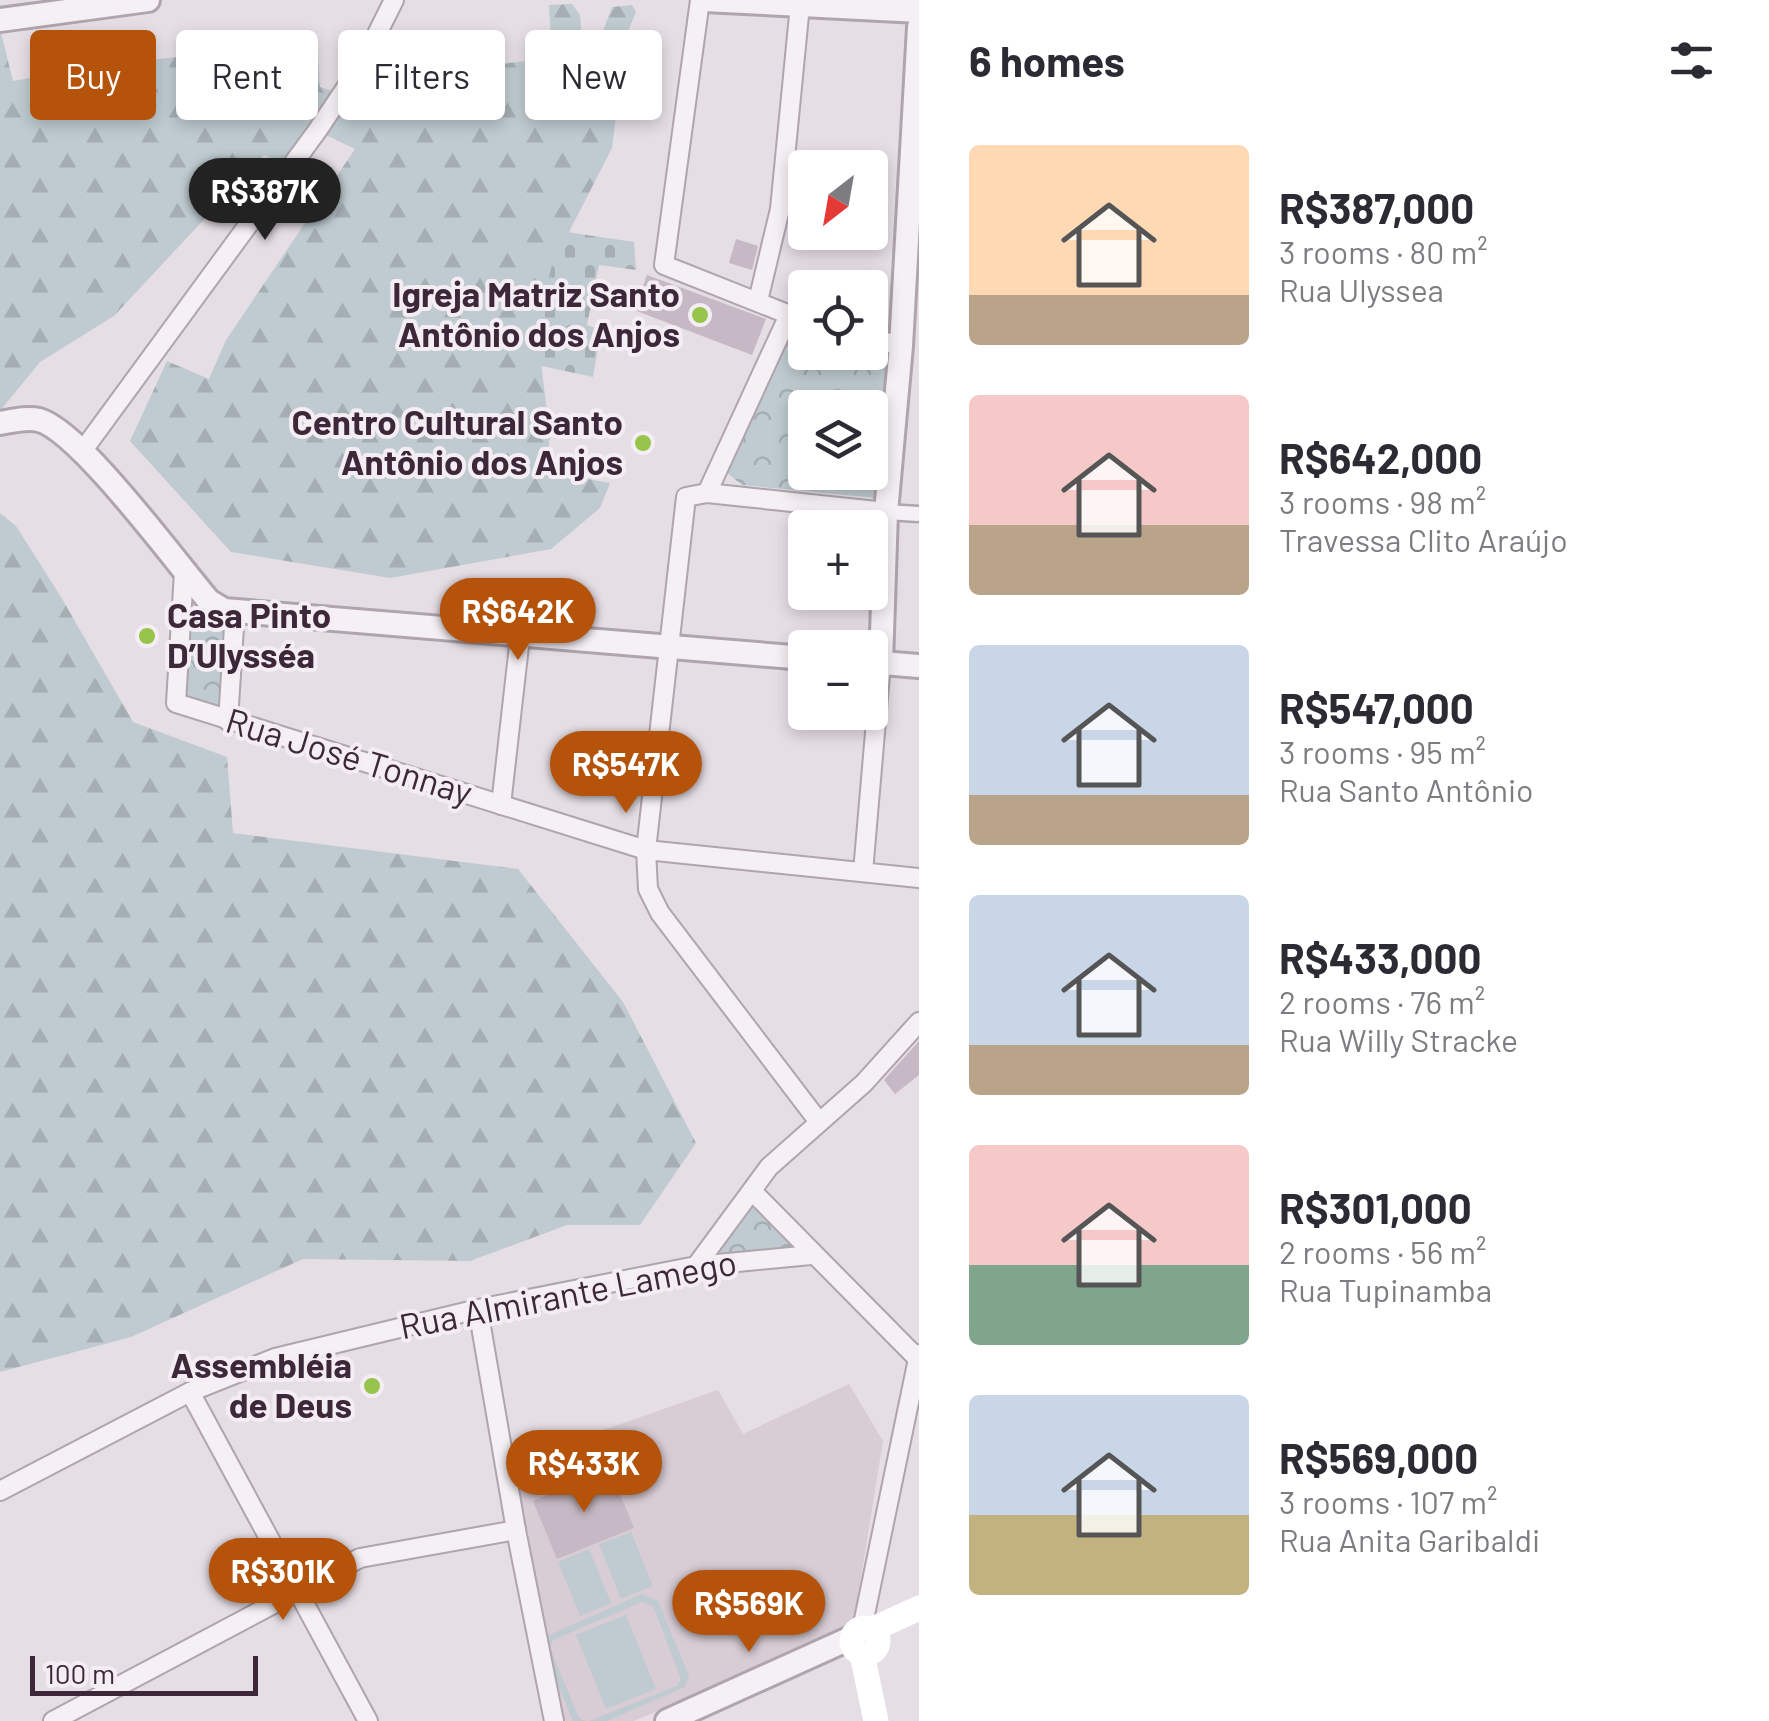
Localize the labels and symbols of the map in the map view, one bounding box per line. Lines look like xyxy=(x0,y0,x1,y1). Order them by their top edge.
north arrow xyxy=(788,150,888,250)
pin: R$387K xyxy=(184,158,346,243)
place label: Igreja Matriz Santo Antônio dos Anjos xyxy=(392,272,680,354)
marker: Igreja Matriz Santo Antônio dos Anjos xyxy=(689,304,711,326)
place label: Centro Cultural Santo Antônio dos Anjos xyxy=(291,400,623,482)
marker: Centro Cultural Santo Antônio dos Anjos xyxy=(632,432,654,454)
pin: R$642K xyxy=(437,578,599,663)
place label: Casa Pinto D’Ulysséa xyxy=(167,593,331,675)
marker: Casa Pinto D’Ulysséa xyxy=(136,625,158,647)
street label: Rua José Tonnay xyxy=(222,698,478,812)
pin: R$547K xyxy=(545,731,707,816)
street label: Rua Almirante Lamego xyxy=(396,1240,740,1346)
place label: Assembléia de Deus xyxy=(171,1343,352,1425)
marker: Assembléia de Deus xyxy=(361,1375,383,1397)
pin: R$433K xyxy=(503,1430,665,1515)
pin: R$301K xyxy=(202,1538,364,1623)
pin: R$569K xyxy=(668,1570,830,1655)
scale bar xyxy=(30,1651,258,1696)

